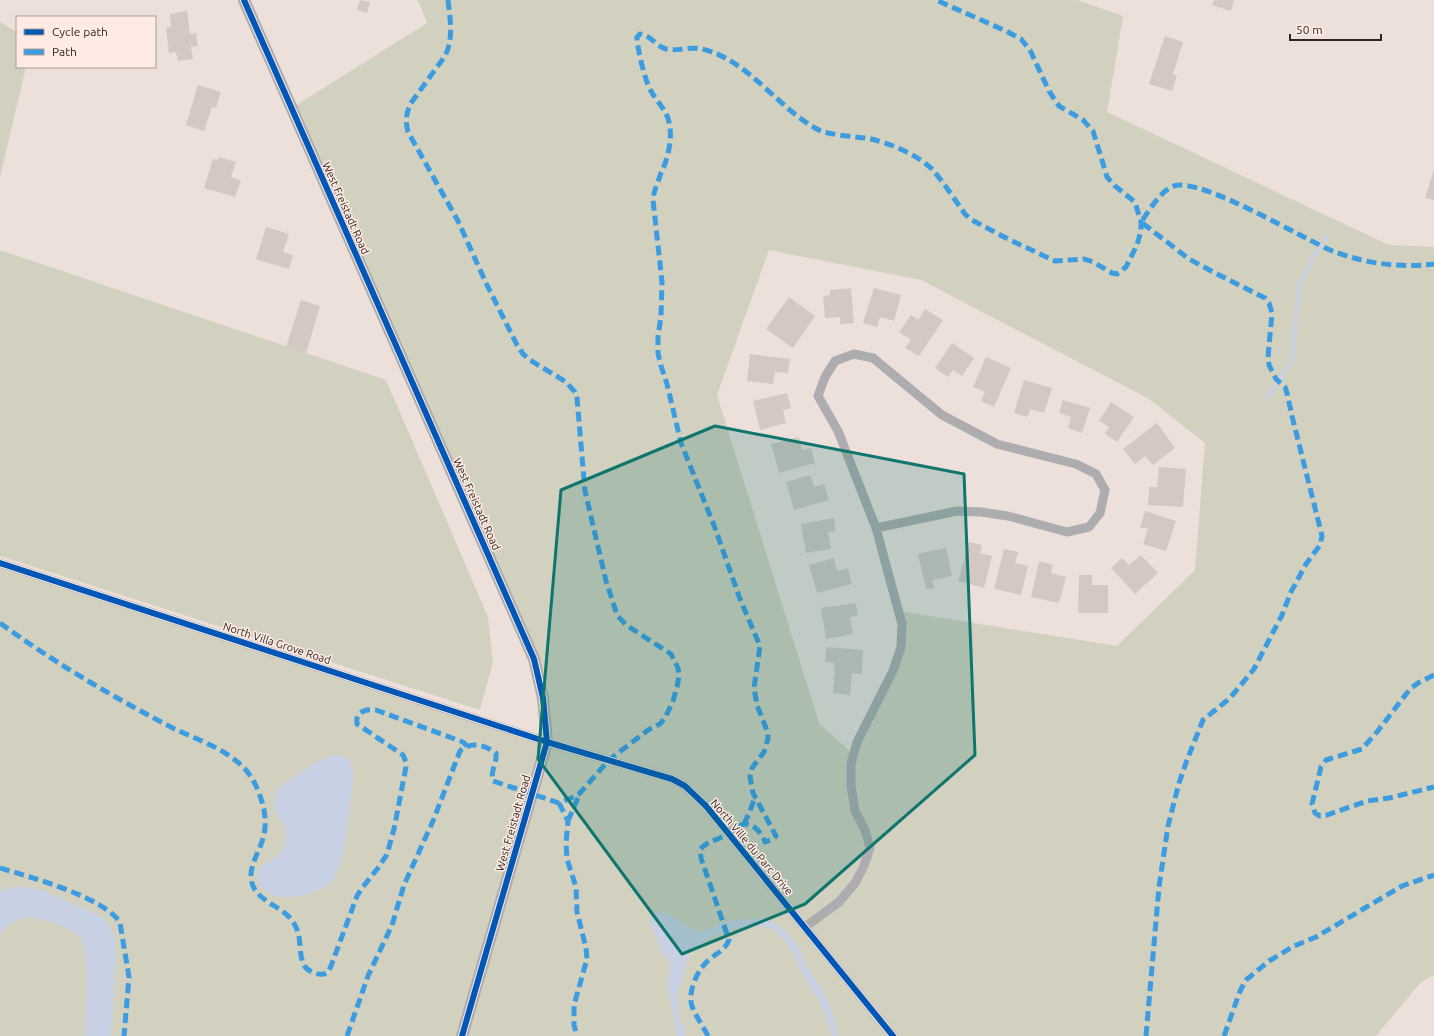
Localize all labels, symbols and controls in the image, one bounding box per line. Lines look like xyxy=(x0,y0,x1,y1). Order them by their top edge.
legend xyxy=(16,16,156,68)
scale bar xyxy=(1290,16,1381,42)
text: 50 m xyxy=(1296,23,1323,36)
text: Cycle path xyxy=(52,25,108,38)
text: Path xyxy=(52,45,77,58)
street label: West Freistadt Road xyxy=(320,160,372,256)
street label: West Freistadt Road xyxy=(451,456,503,552)
street label: North Villa Grove Road xyxy=(222,620,332,666)
street label: West Freistadt Road xyxy=(494,773,532,873)
street label: North Ville du Parc Drive xyxy=(708,797,796,897)

